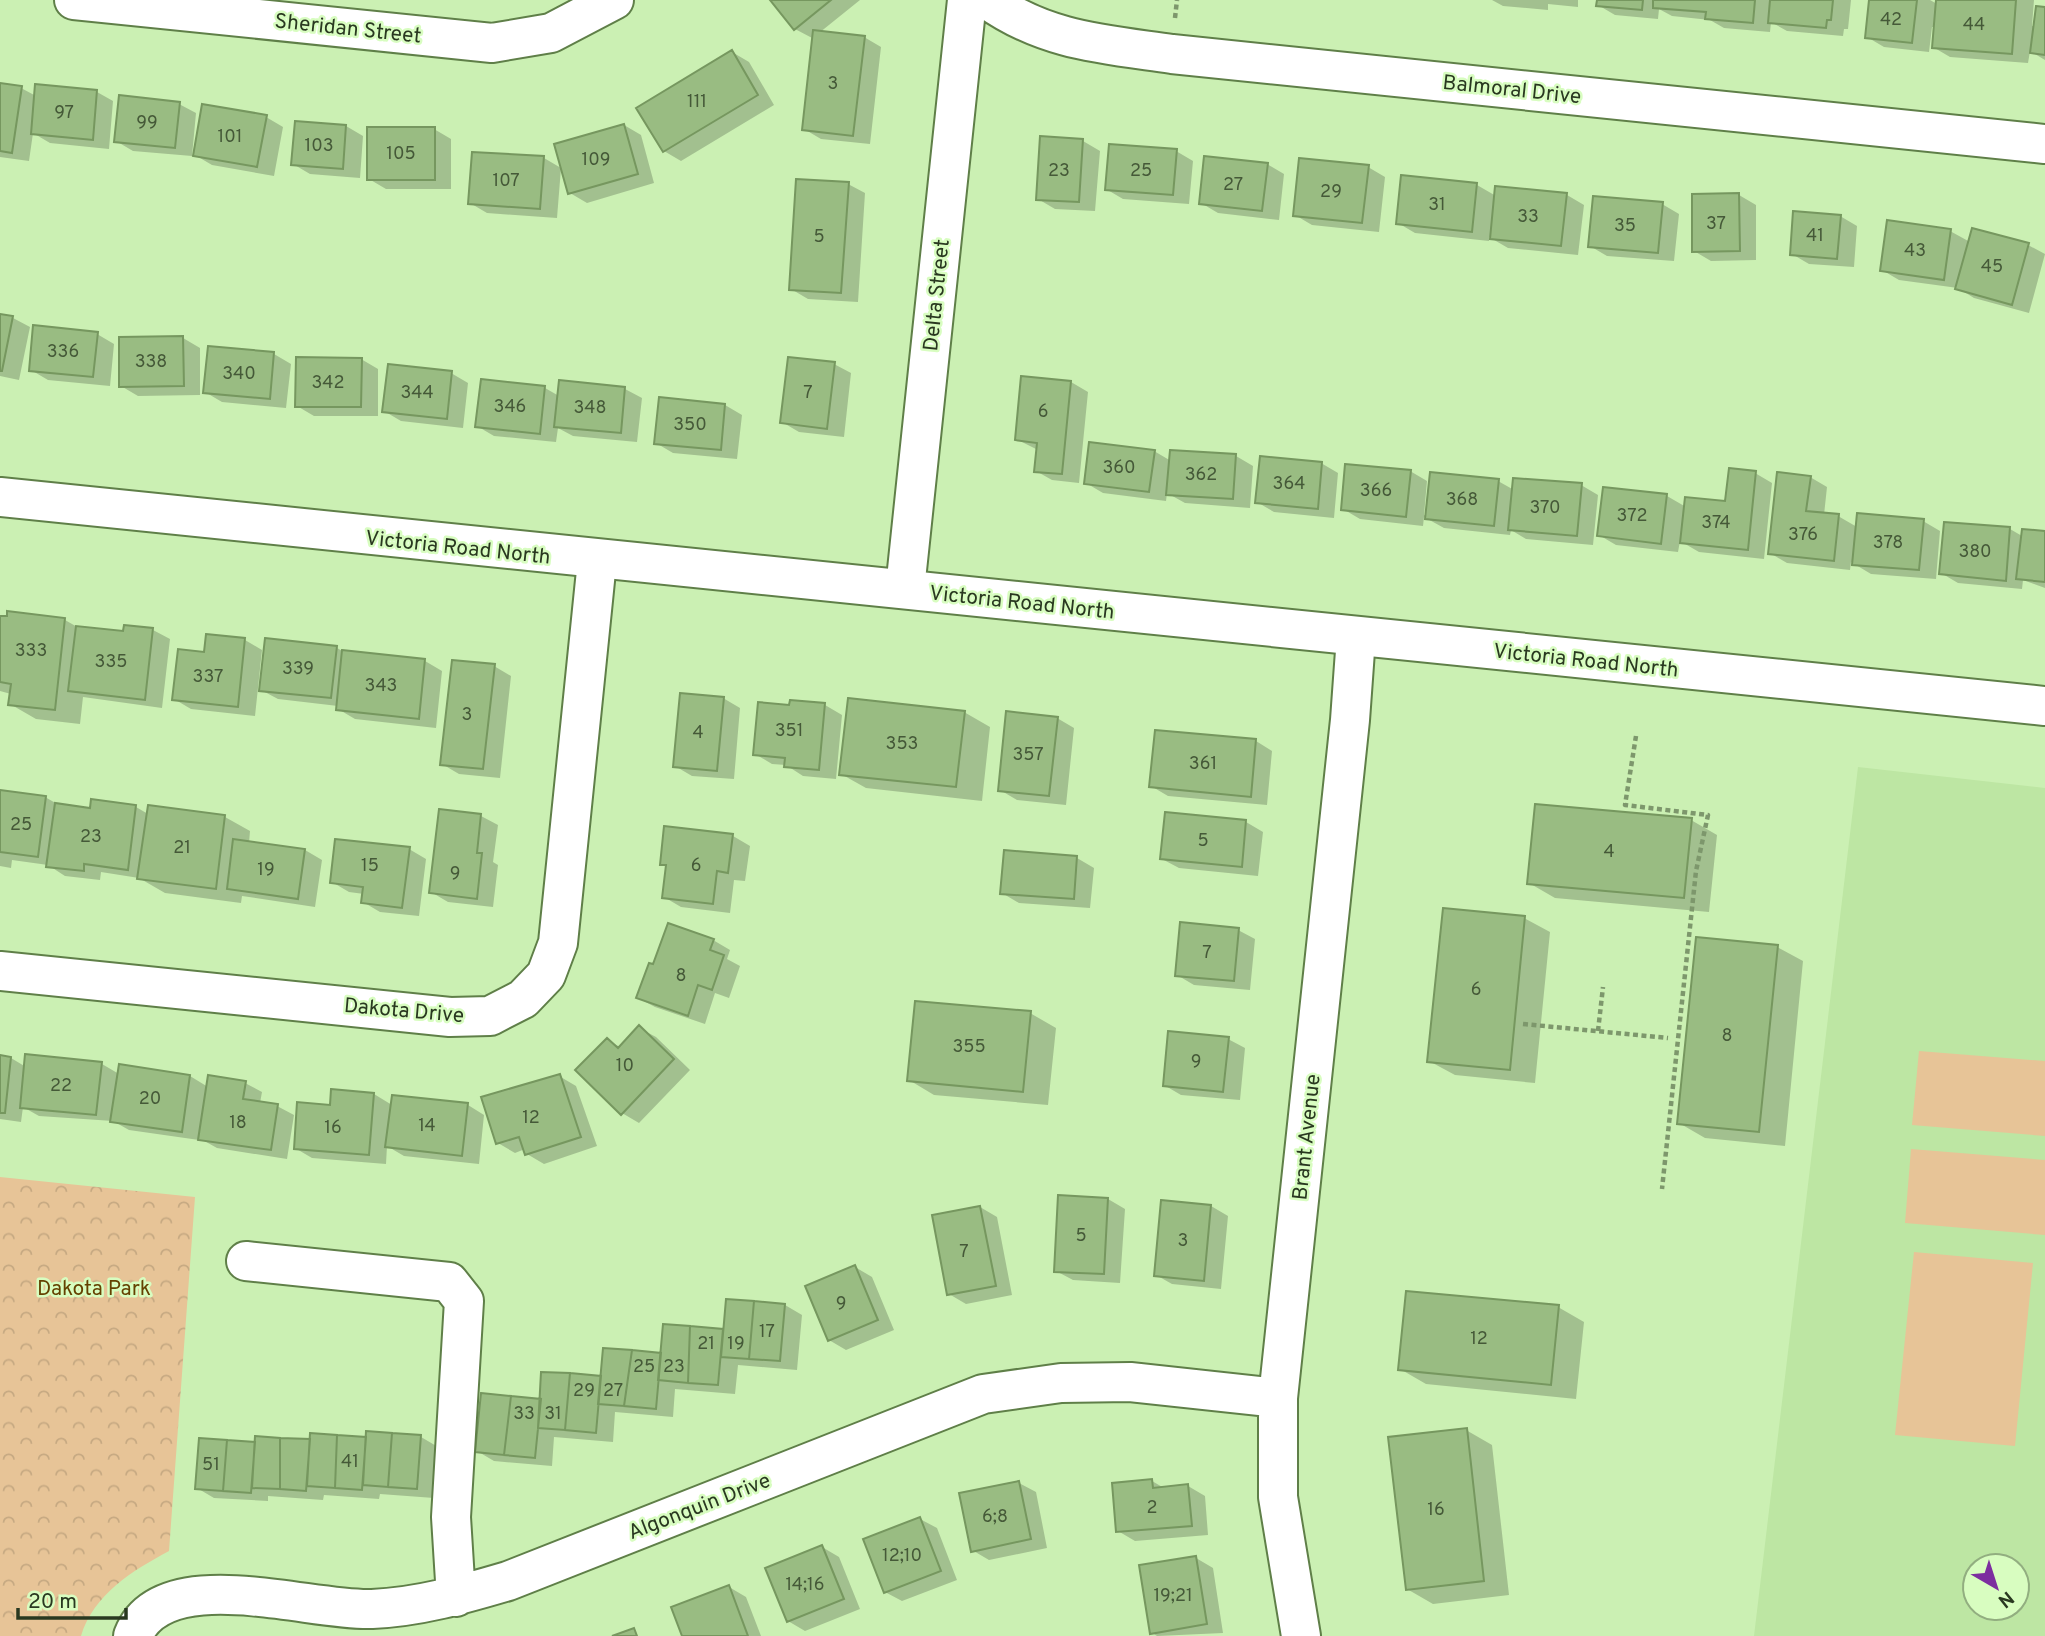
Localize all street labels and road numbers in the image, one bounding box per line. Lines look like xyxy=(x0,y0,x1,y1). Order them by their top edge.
street label: Sheridan Street xyxy=(273,8,423,51)
street label: Balmoral Drive xyxy=(1441,70,1582,111)
street label: Delta Street xyxy=(918,238,957,352)
street label: Victoria Road North xyxy=(364,525,552,572)
street label: Victoria Road North xyxy=(928,580,1116,627)
street label: Victoria Road North xyxy=(1492,638,1680,685)
street label: Dakota Drive xyxy=(343,993,465,1030)
street label: Brant Avenue xyxy=(1287,1073,1328,1202)
street label: Algonquin Drive xyxy=(624,1468,775,1547)

